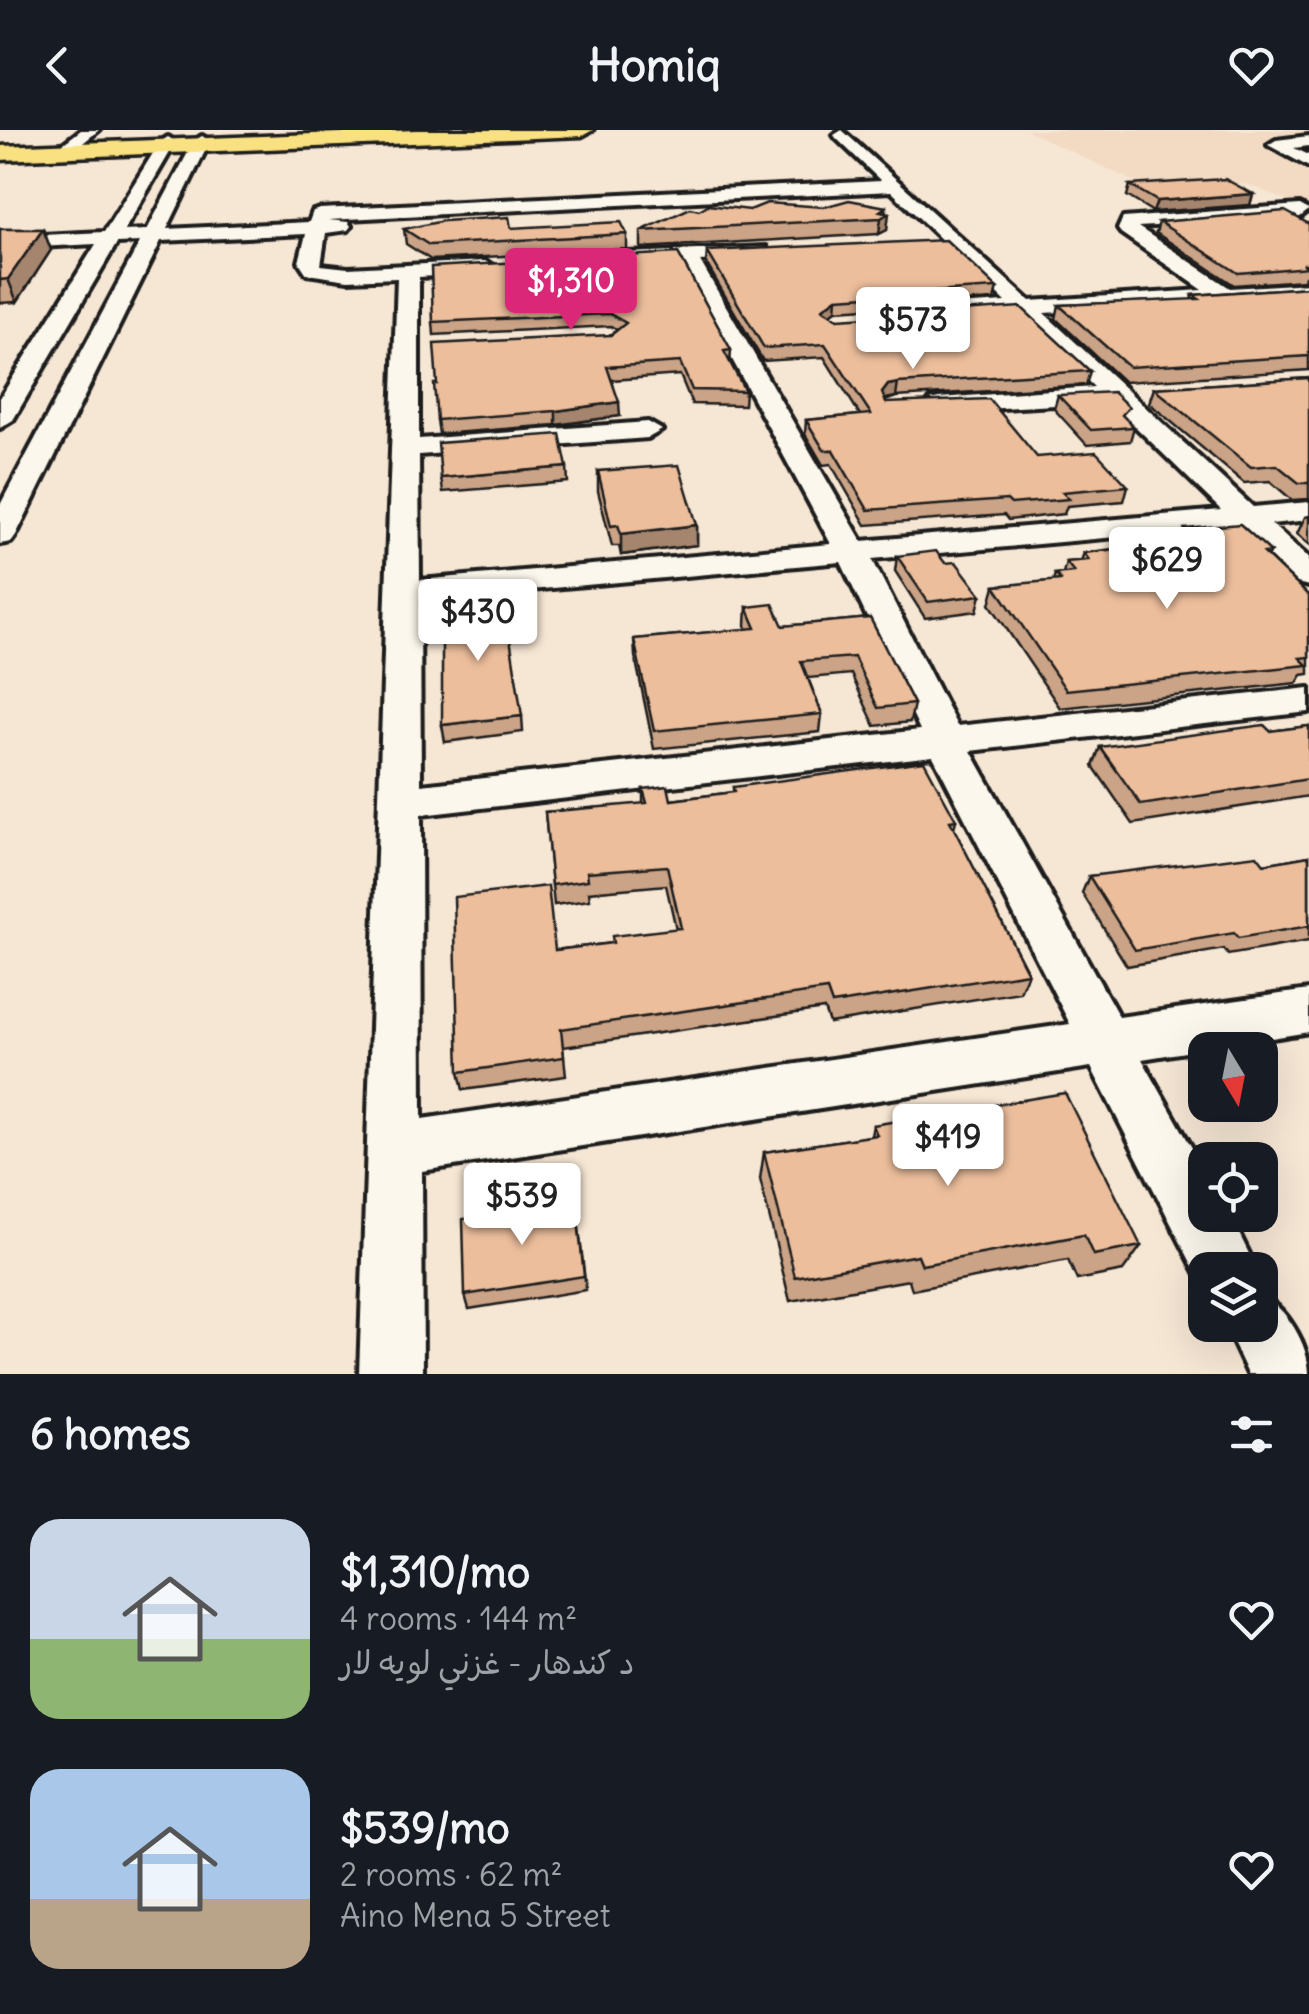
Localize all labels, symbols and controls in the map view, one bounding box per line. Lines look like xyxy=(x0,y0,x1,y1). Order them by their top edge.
text: Homiq xyxy=(588,37,721,93)
icon: back xyxy=(30,38,85,93)
icon: heart xyxy=(1224,38,1279,93)
pin: $1,310 xyxy=(490,248,652,333)
text: $1,310 xyxy=(527,260,615,301)
pin: $573 xyxy=(854,287,972,372)
text: $573 xyxy=(878,299,948,340)
pin: $629 xyxy=(1108,527,1226,612)
text: $629 xyxy=(1131,539,1203,580)
pin: $430 xyxy=(419,579,537,664)
text: $430 xyxy=(440,591,516,632)
north arrow xyxy=(1188,1032,1278,1122)
map controls xyxy=(1188,1032,1278,1342)
pin: $419 xyxy=(889,1104,1007,1189)
text: $419 xyxy=(914,1116,982,1157)
button: locate xyxy=(1188,1142,1278,1232)
pin: $539 xyxy=(463,1163,581,1248)
text: $539 xyxy=(486,1175,558,1216)
button: layers xyxy=(1188,1252,1278,1342)
icon: filters xyxy=(1224,1407,1279,1462)
text: 6 homes xyxy=(30,1408,191,1460)
text: $1,310/mo xyxy=(340,1546,530,1598)
icon: home xyxy=(110,1559,230,1679)
icon: heart xyxy=(1224,1592,1279,1647)
text: 4 rooms · 144 m² xyxy=(340,1598,577,1639)
text: د کندهار - غزني لويه لار xyxy=(340,1642,635,1683)
text: $539/mo xyxy=(340,1802,510,1854)
icon: home xyxy=(110,1809,230,1929)
icon: heart xyxy=(1224,1842,1279,1897)
text: 2 rooms · 62 m² xyxy=(340,1854,563,1895)
text: Aino Mena 5 Street xyxy=(340,1895,611,1936)

